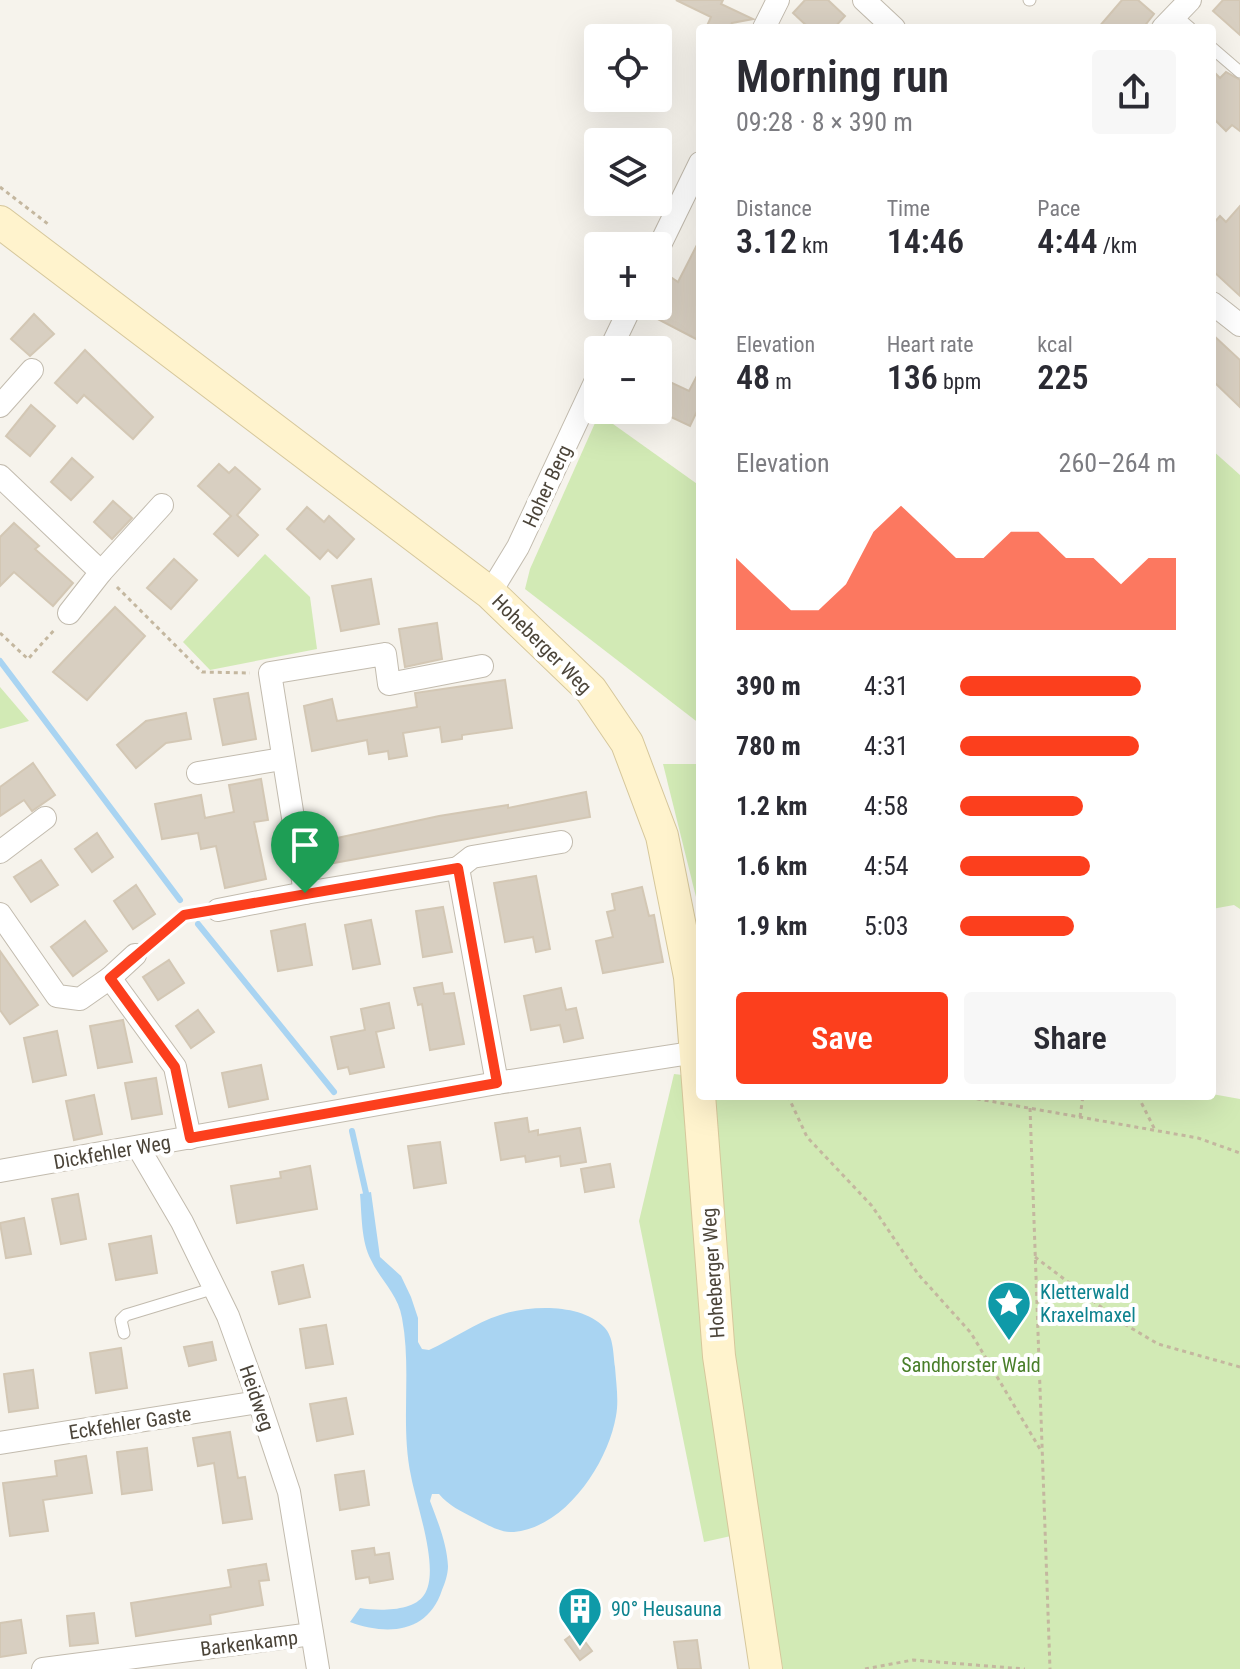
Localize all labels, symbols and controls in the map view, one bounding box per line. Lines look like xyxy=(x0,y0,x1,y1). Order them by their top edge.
map controls xyxy=(584,24,672,424)
button: locate xyxy=(584,24,672,112)
button: share xyxy=(1092,50,1176,134)
text: Morning run xyxy=(736,51,949,103)
text: 09:28 · 8 × 390 m xyxy=(736,107,913,137)
button: layers xyxy=(584,128,672,216)
text: Distance xyxy=(736,196,812,221)
text: Time xyxy=(887,196,930,221)
text: Pace xyxy=(1037,196,1080,221)
text: 3.12 xyxy=(736,221,797,261)
text: 14:46 xyxy=(887,221,964,261)
text: 4:44 xyxy=(1037,221,1098,261)
button: + xyxy=(584,232,672,320)
text: km xyxy=(797,233,829,258)
text: /km xyxy=(1098,233,1137,258)
text: Elevation xyxy=(736,332,815,357)
text: Heart rate xyxy=(887,332,974,357)
text: kcal xyxy=(1037,332,1073,357)
button: − xyxy=(584,336,672,424)
text: 48 xyxy=(736,357,770,397)
text: 136 xyxy=(887,357,938,397)
text: 225 xyxy=(1037,357,1089,397)
text: m xyxy=(770,369,792,394)
text: bpm xyxy=(938,369,981,394)
street label: Hoher Berg xyxy=(517,441,577,531)
text: Elevation xyxy=(736,448,830,478)
text: 260–264 m xyxy=(1059,448,1176,478)
street label: Hoheberger Weg xyxy=(487,589,597,699)
text: 390 m xyxy=(736,671,801,701)
text: 4:31 xyxy=(864,671,909,701)
text: 780 m xyxy=(736,731,801,761)
text: 4:31 xyxy=(864,731,909,761)
text: 1.2 km xyxy=(736,791,808,821)
text: 4:58 xyxy=(864,791,909,821)
pin xyxy=(271,811,339,893)
icon: arrive xyxy=(283,823,327,867)
text: 1.6 km xyxy=(736,851,808,881)
text: 4:54 xyxy=(864,851,909,881)
text: 1.9 km xyxy=(736,911,808,941)
text: 5:03 xyxy=(864,911,909,941)
button: Save xyxy=(736,992,948,1084)
button: Share xyxy=(964,992,1176,1084)
street label: Dickfehler Weg xyxy=(52,1130,172,1174)
street label: Hoheberger Weg xyxy=(696,1207,730,1339)
place icon: Kletterwald Kraxelmaxel xyxy=(985,1279,1033,1342)
place label: Kletterwald Kraxelmaxel xyxy=(1040,1280,1136,1327)
park label: Sandhorster Wald xyxy=(901,1353,1041,1377)
street label: Heidweg xyxy=(234,1362,280,1434)
street label: Eckfehler Gaste xyxy=(67,1401,193,1445)
building icon: 90° Heusauna xyxy=(556,1585,604,1648)
place label: 90° Heusauna xyxy=(611,1597,722,1621)
street label: Barkenkamp xyxy=(199,1625,299,1661)

